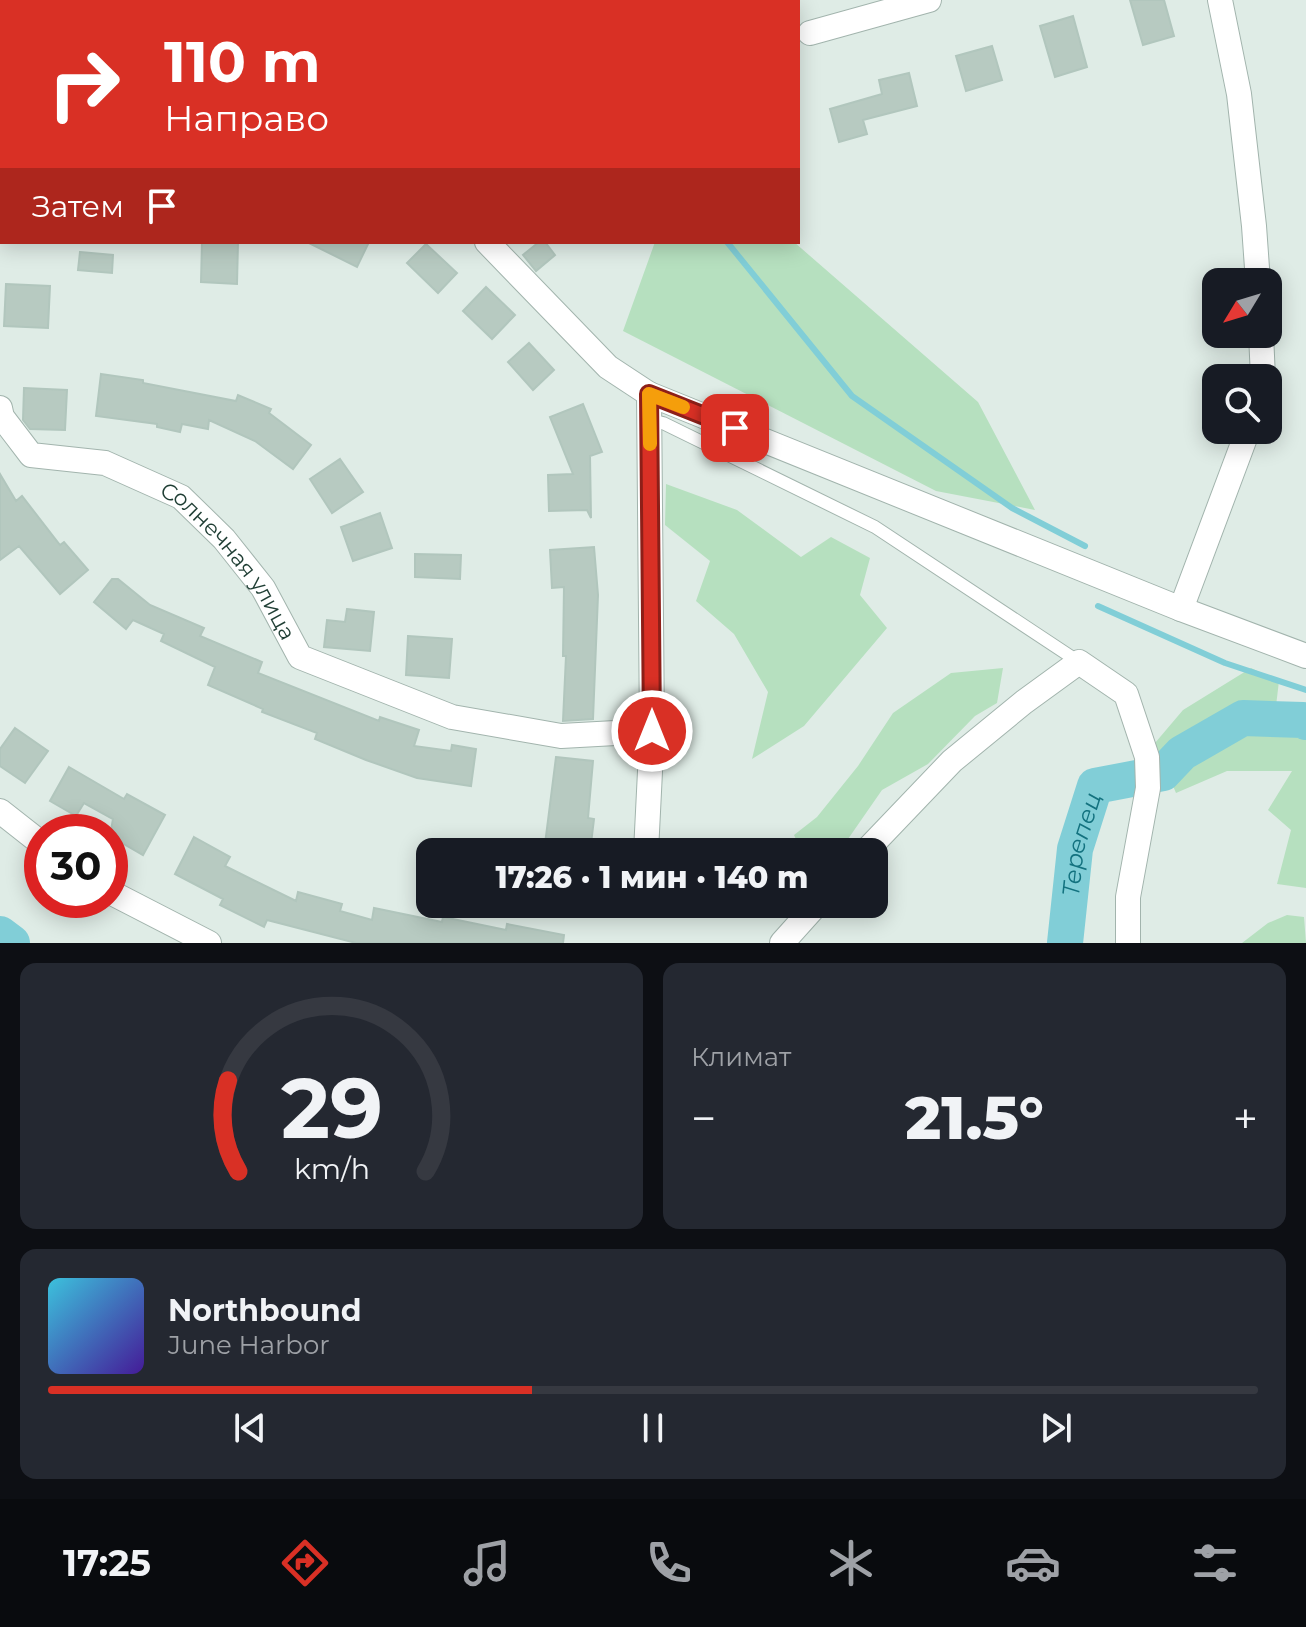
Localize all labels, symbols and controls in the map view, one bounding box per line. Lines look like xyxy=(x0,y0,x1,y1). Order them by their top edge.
text: 110 m xyxy=(164,28,321,96)
icon: right xyxy=(32,32,136,136)
text: Направо xyxy=(164,96,329,140)
icon: arrive xyxy=(140,184,184,228)
text: Затем xyxy=(32,188,124,225)
north arrow xyxy=(1202,268,1282,348)
map controls xyxy=(1202,268,1282,444)
button: search xyxy=(1202,364,1282,444)
pin xyxy=(701,394,769,462)
icon: arrive xyxy=(713,406,757,450)
street label: Солнечная улица xyxy=(156,476,302,644)
position arrow xyxy=(610,689,694,773)
water label: Терепец xyxy=(1056,789,1107,898)
speed limit sign: 30 xyxy=(24,814,128,918)
text: 17:26 · 1 мин · 140 m xyxy=(496,859,808,896)
text: Климат xyxy=(691,1041,791,1073)
text: 29 xyxy=(280,1057,383,1159)
text: 21.5° xyxy=(905,1081,1044,1154)
text: − xyxy=(691,1091,716,1145)
text: + xyxy=(1233,1091,1258,1145)
text: km/h xyxy=(293,1151,370,1186)
text: Northbound xyxy=(168,1292,362,1329)
text: June Harbor xyxy=(168,1329,330,1361)
icon: previous xyxy=(228,1406,272,1450)
icon: pause xyxy=(631,1406,675,1450)
icon: next xyxy=(1034,1406,1078,1450)
icon: directions xyxy=(277,1535,333,1591)
icon: music xyxy=(459,1535,515,1591)
icon: phone xyxy=(641,1535,697,1591)
icon: climate xyxy=(823,1535,879,1591)
icon: car xyxy=(1005,1535,1061,1591)
icon: filters xyxy=(1187,1535,1243,1591)
text: 17:25 xyxy=(63,1541,151,1585)

